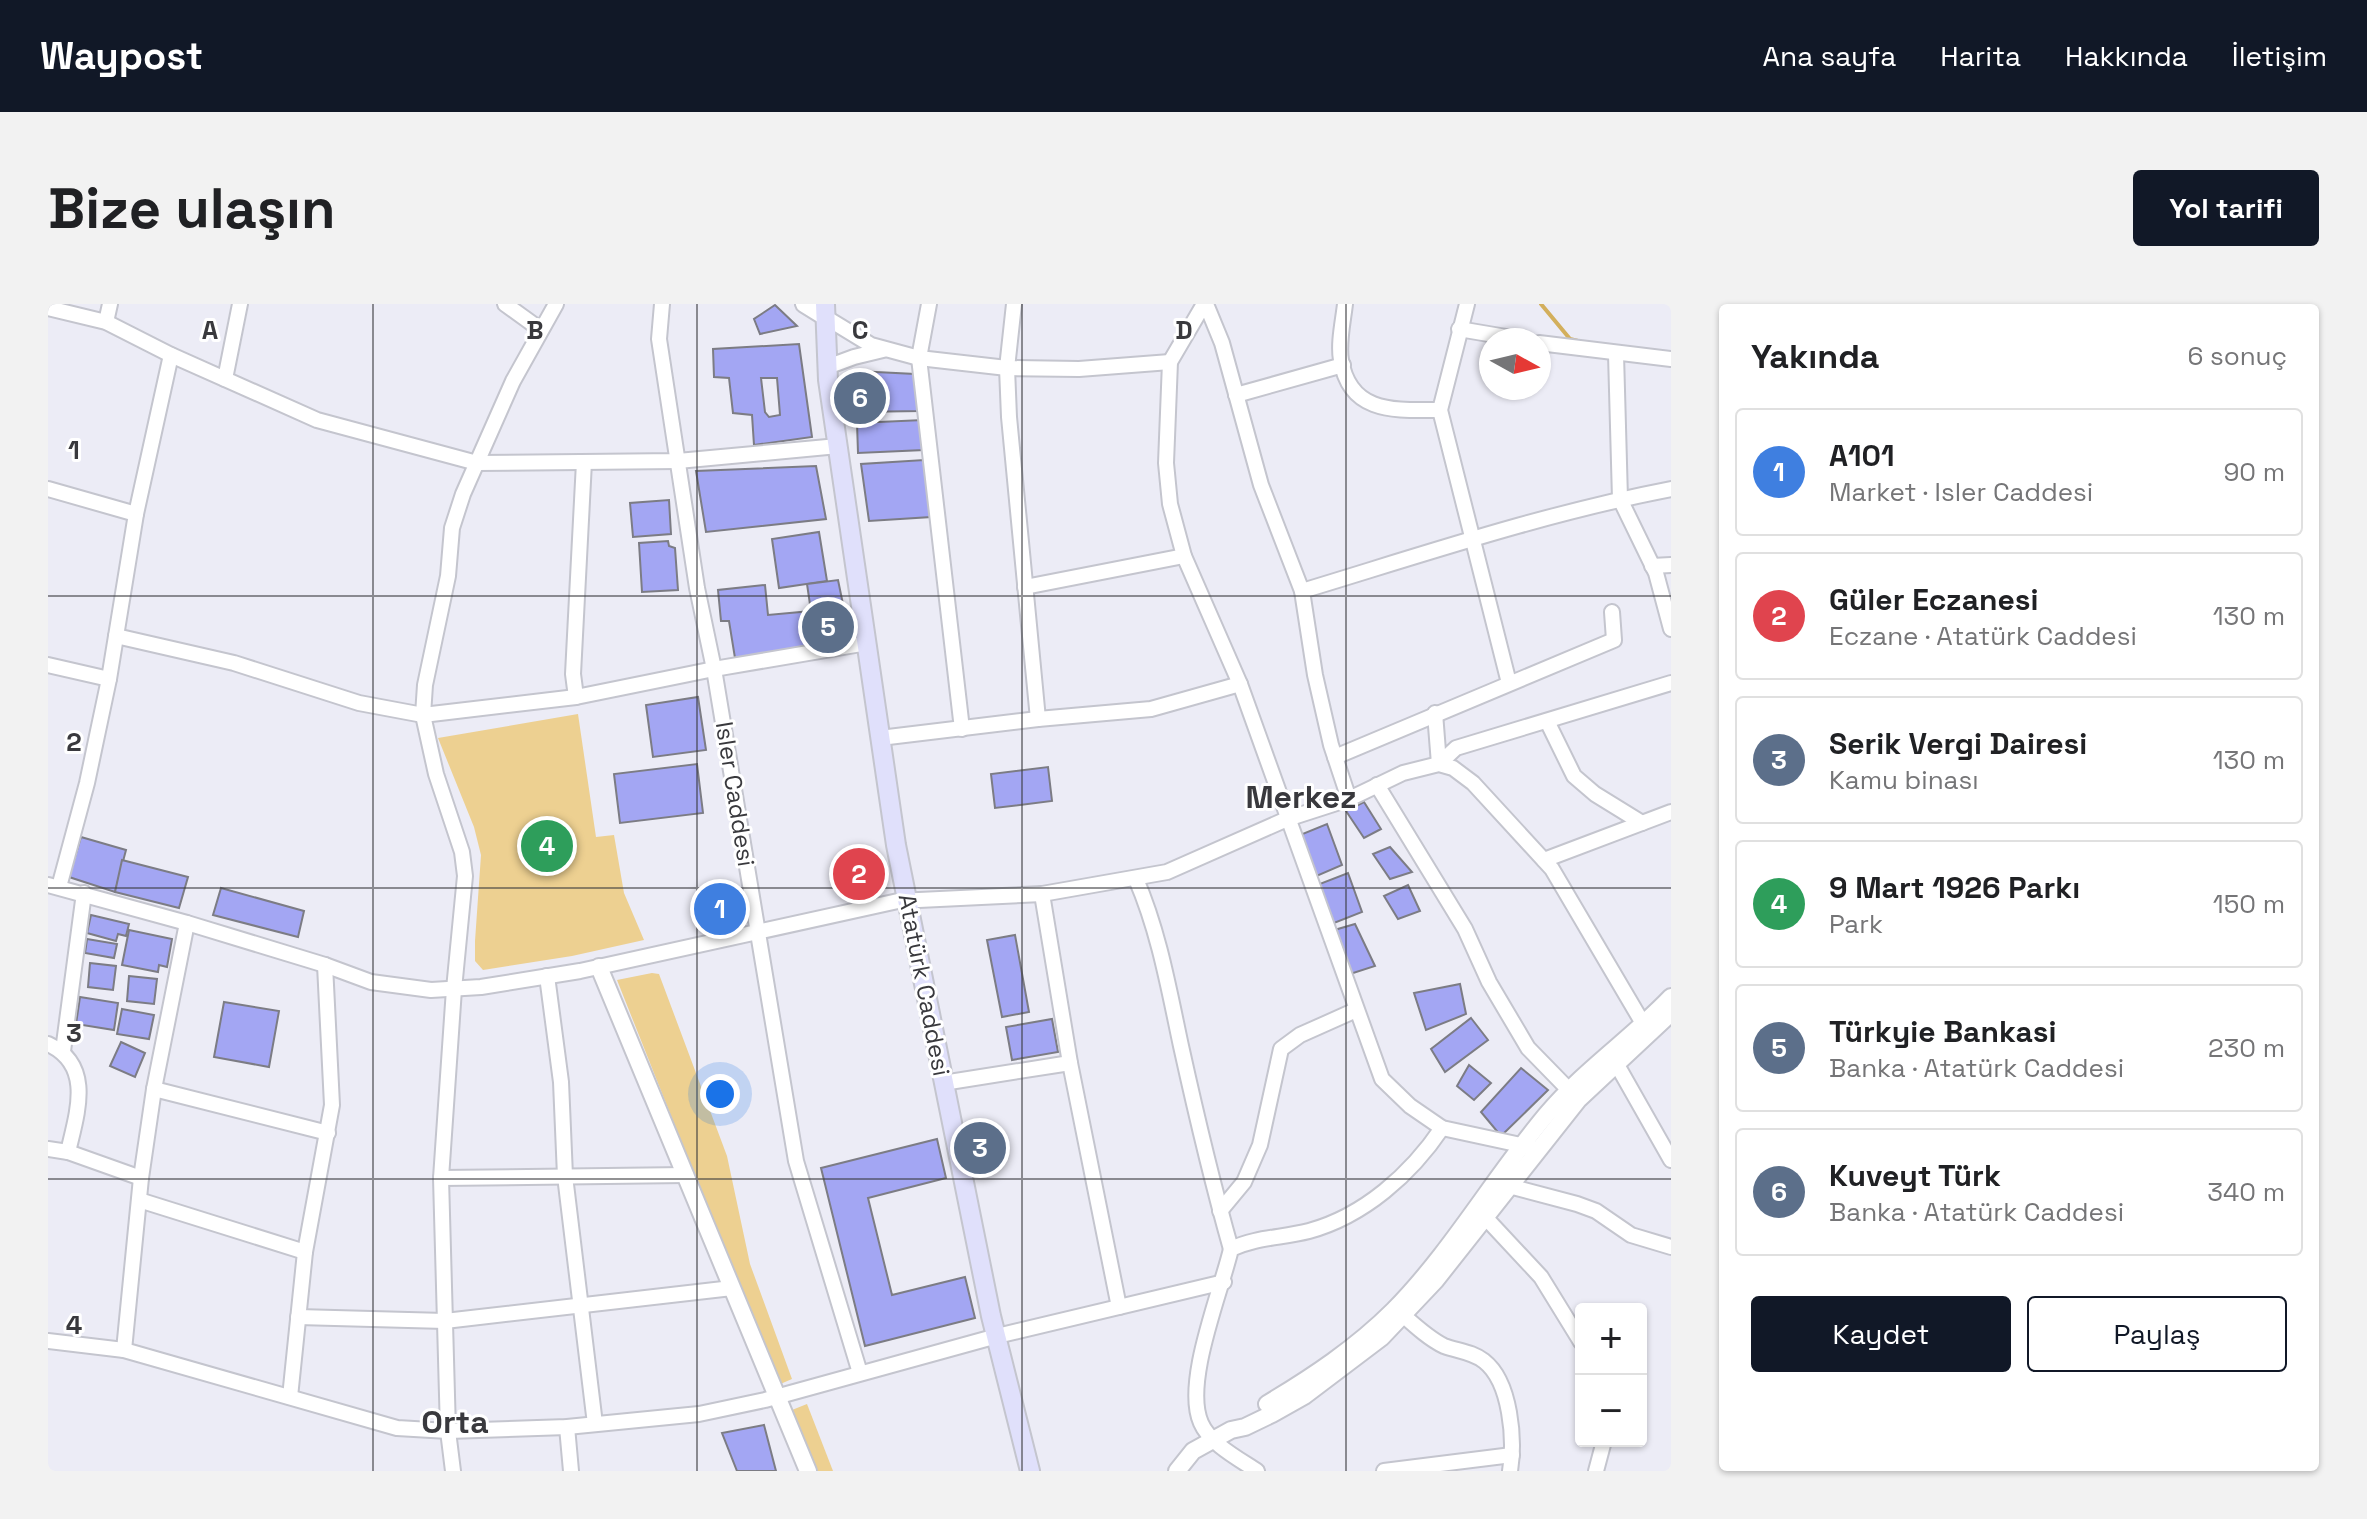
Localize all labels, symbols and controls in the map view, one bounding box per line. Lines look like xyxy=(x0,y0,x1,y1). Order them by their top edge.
text: Waypost xyxy=(40,32,203,80)
text: Ana sayfa xyxy=(1762,38,1896,74)
text: Harita xyxy=(1940,38,2021,74)
text: Hakkında xyxy=(2065,38,2188,74)
text: İletişim xyxy=(2232,38,2327,74)
button: Yol tarifi xyxy=(2133,170,2319,246)
text: Bize ulaşın xyxy=(48,173,335,244)
text: A xyxy=(202,313,219,347)
text: B xyxy=(526,313,544,347)
text: C xyxy=(852,313,868,347)
text: D xyxy=(1175,313,1193,347)
north arrow xyxy=(1479,328,1551,400)
text: Yakında xyxy=(1751,335,1880,378)
text: 6 sonuç xyxy=(2187,339,2287,373)
pin: 6 xyxy=(834,368,886,428)
text: 1 xyxy=(68,433,80,467)
text: A101 xyxy=(1829,436,1895,475)
text: 1 xyxy=(1773,455,1785,489)
text: 90 m xyxy=(2223,455,2285,489)
text: Market · Isler Caddesi xyxy=(1829,475,2093,509)
text: Güler Eczanesi xyxy=(1829,580,2038,619)
pin: 5 xyxy=(802,597,854,657)
text: 2 xyxy=(1771,599,1787,633)
text: 130 m xyxy=(2213,599,2285,633)
text: Eczane · Atatürk Caddesi xyxy=(1829,619,2137,653)
street label: Isler Caddesi xyxy=(709,719,762,869)
text: Serik Vergi Dairesi xyxy=(1829,724,2087,763)
text: 2 xyxy=(66,725,82,759)
text: 3 xyxy=(1771,743,1787,777)
text: 130 m xyxy=(2213,743,2285,777)
text: Kamu binası xyxy=(1829,763,1979,797)
district label: Merkez xyxy=(1245,777,1357,817)
pin: 4 xyxy=(521,816,573,876)
pin: 2 xyxy=(833,844,885,904)
text: 9 Mart 1926 Parkı xyxy=(1829,868,2080,907)
pin: 1 xyxy=(694,879,746,939)
text: 4 xyxy=(1771,887,1787,921)
text: 150 m xyxy=(2213,887,2285,921)
street label: Atatürk Caddesi xyxy=(892,891,957,1079)
text: Park xyxy=(1829,907,1883,941)
text: Türkyie Bankasi xyxy=(1829,1012,2056,1051)
text: 3 xyxy=(66,1016,82,1050)
text: 5 xyxy=(1771,1031,1787,1065)
text: 230 m xyxy=(2208,1031,2285,1065)
text: Banka · Atatürk Caddesi xyxy=(1829,1051,2124,1085)
your location xyxy=(700,1074,740,1114)
pin: 3 xyxy=(954,1118,1006,1178)
text: Kuveyt Türk xyxy=(1829,1156,2001,1195)
text: 6 xyxy=(1771,1175,1787,1209)
text: 340 m xyxy=(2207,1175,2285,1209)
text: Banka · Atatürk Caddesi xyxy=(1829,1195,2124,1229)
button: Kaydet xyxy=(1751,1296,2011,1372)
button: Paylaş xyxy=(2027,1296,2287,1372)
map controls xyxy=(1575,1303,1647,1447)
button: + xyxy=(1575,1303,1647,1375)
text: 4 xyxy=(66,1308,82,1342)
button: − xyxy=(1575,1375,1647,1447)
district label: Orta xyxy=(421,1402,489,1442)

